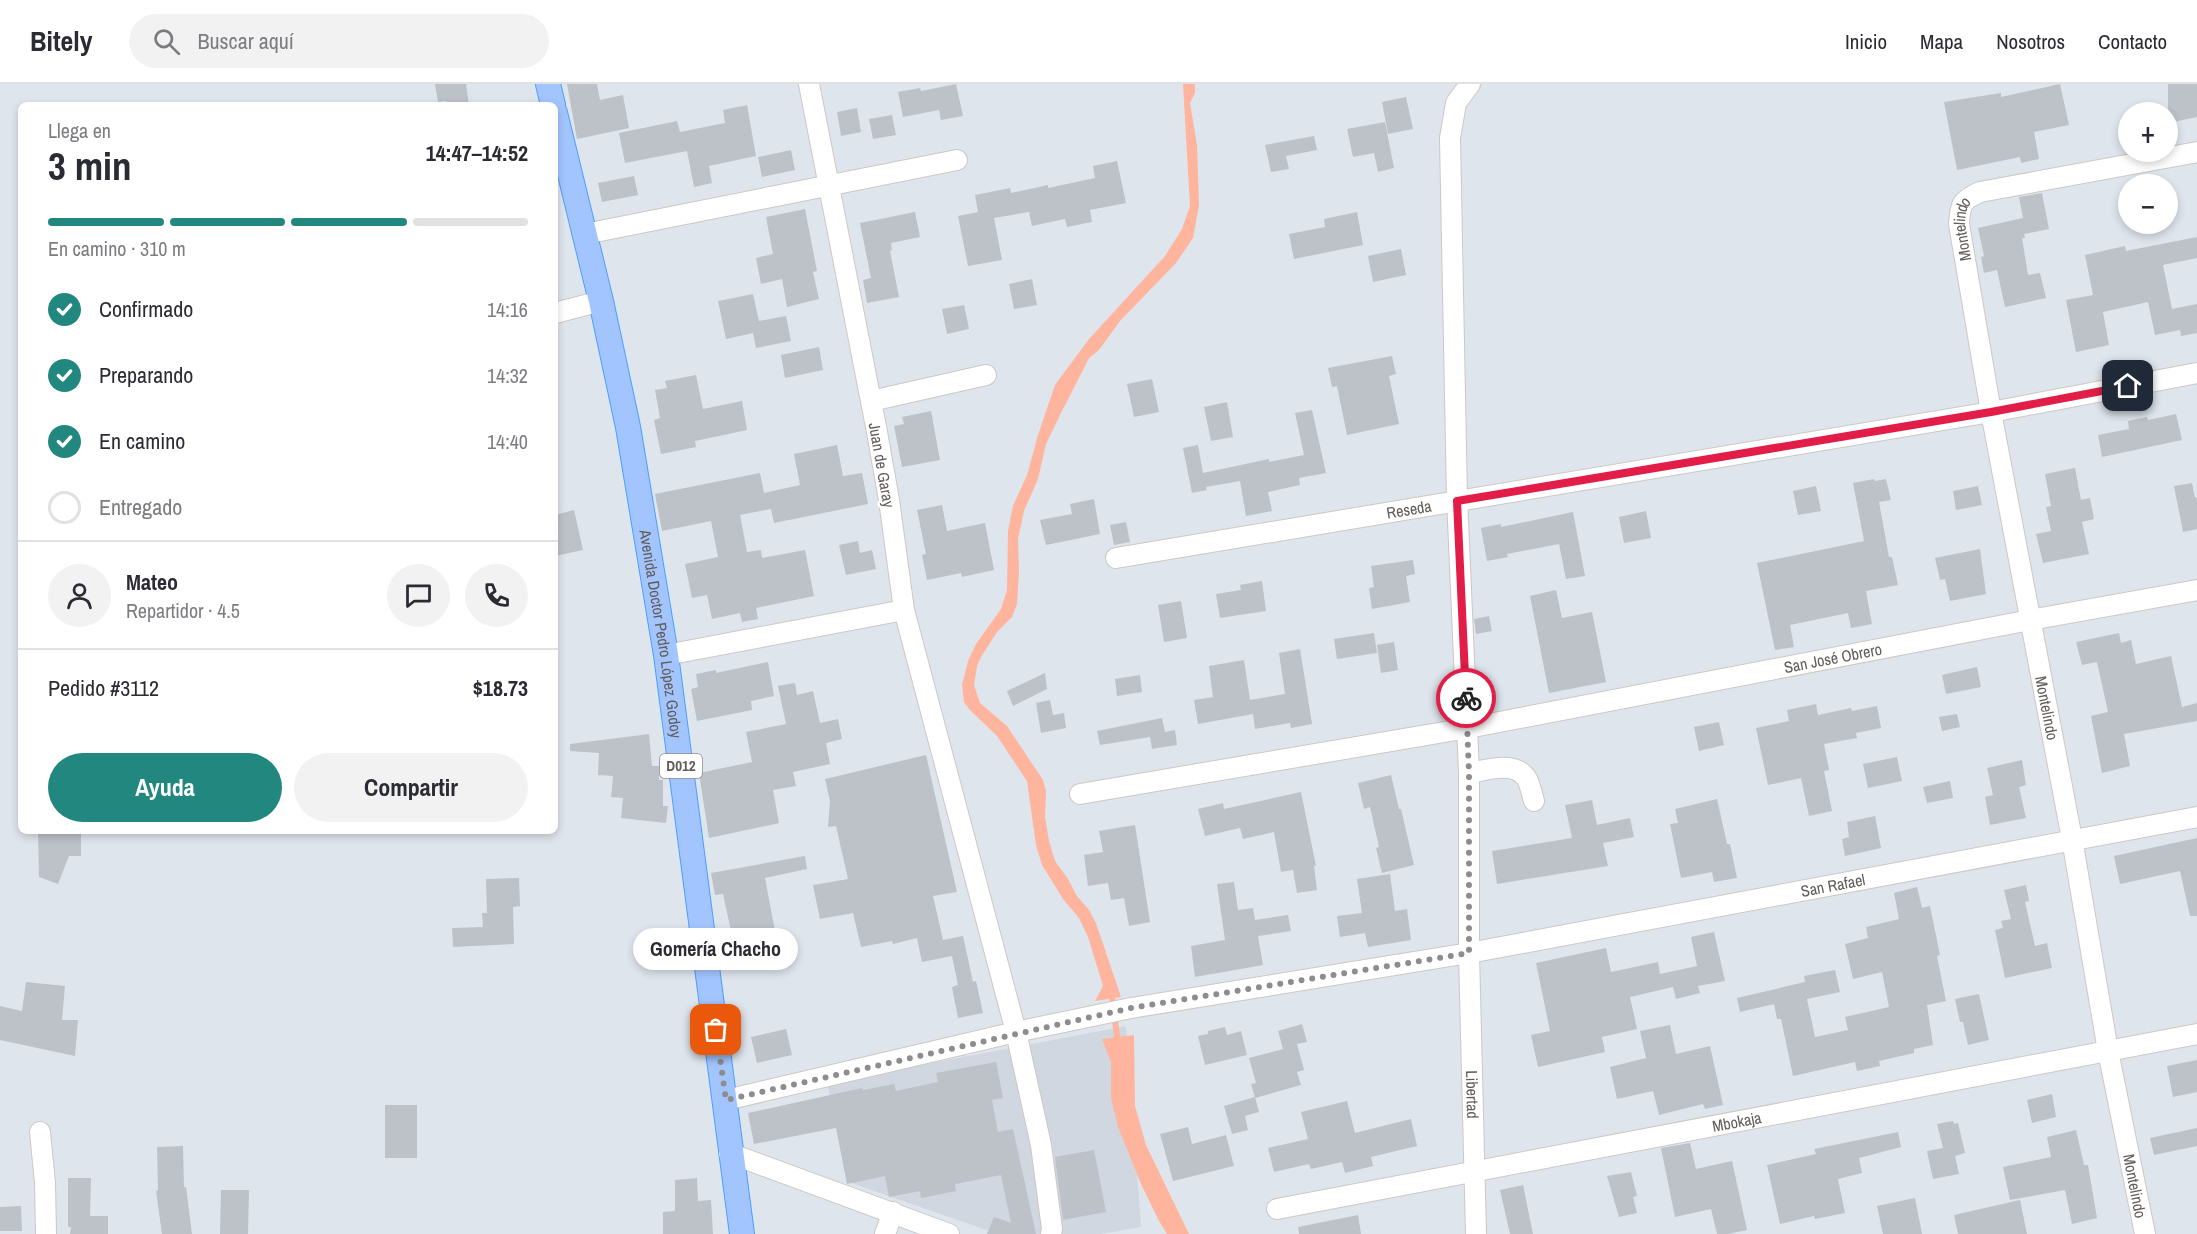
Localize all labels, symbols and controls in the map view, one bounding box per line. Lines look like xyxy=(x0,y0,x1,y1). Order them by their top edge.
search box xyxy=(129,14,549,68)
text: Bitely xyxy=(30,22,93,60)
icon: search xyxy=(150,25,183,58)
text: Buscar aquí xyxy=(198,26,294,56)
text: Inicio xyxy=(1845,27,1887,56)
text: Mapa xyxy=(1920,27,1963,56)
text: Nosotros xyxy=(1996,27,2065,56)
text: Contacto xyxy=(2098,27,2167,56)
map controls xyxy=(2118,102,2178,234)
button: + xyxy=(2118,102,2178,162)
text: Llega en xyxy=(48,117,111,144)
text: 14:47–14:52 xyxy=(426,138,528,168)
text: 3 min xyxy=(48,140,132,192)
button: − xyxy=(2118,174,2178,234)
street label: Montelindo xyxy=(1948,191,1976,263)
text: En camino · 310 m xyxy=(48,235,186,262)
icon: check xyxy=(48,293,81,326)
text: Confirmado xyxy=(99,294,193,324)
text: 14:16 xyxy=(487,296,528,323)
icon: check xyxy=(48,359,81,392)
text: Preparando xyxy=(99,360,193,390)
pin xyxy=(2102,360,2153,411)
text: 14:32 xyxy=(487,362,528,389)
icon: home xyxy=(2111,369,2144,402)
street label: Juan de Garay xyxy=(864,421,900,510)
icon: check xyxy=(48,425,81,458)
text: En camino xyxy=(99,426,185,456)
text: 14:40 xyxy=(487,428,528,455)
text: Entregado xyxy=(99,492,182,522)
street label: Reseda xyxy=(1385,494,1434,524)
street label: Avenida Doctor Pedro López Godoy xyxy=(634,527,688,740)
button: person xyxy=(48,564,111,627)
button: chat xyxy=(387,564,450,627)
button: phone xyxy=(465,564,528,627)
text: Mateo xyxy=(126,567,178,597)
text: Repartidor · 4.5 xyxy=(126,597,240,624)
street label: San José Obrero xyxy=(1782,638,1884,678)
courier xyxy=(1436,668,1496,728)
text: Pedido #3112 xyxy=(48,673,159,703)
text: $18.73 xyxy=(473,673,528,703)
street label: Montelindo xyxy=(2030,674,2064,742)
icon: bike xyxy=(1450,682,1483,715)
button: Ayuda xyxy=(48,753,282,822)
button: Compartir xyxy=(294,753,528,822)
road number: D012 xyxy=(660,754,702,778)
street label: San Rafael xyxy=(1799,868,1867,902)
callout: Gomería Chacho xyxy=(634,928,798,970)
text: Gomería Chacho xyxy=(650,935,781,962)
pin xyxy=(690,1004,741,1055)
icon: bag xyxy=(699,1013,732,1046)
street label: Libertad xyxy=(1461,1070,1484,1119)
street label: Mbokaja xyxy=(1710,1106,1764,1137)
street label: Montelindo xyxy=(2118,1152,2152,1220)

